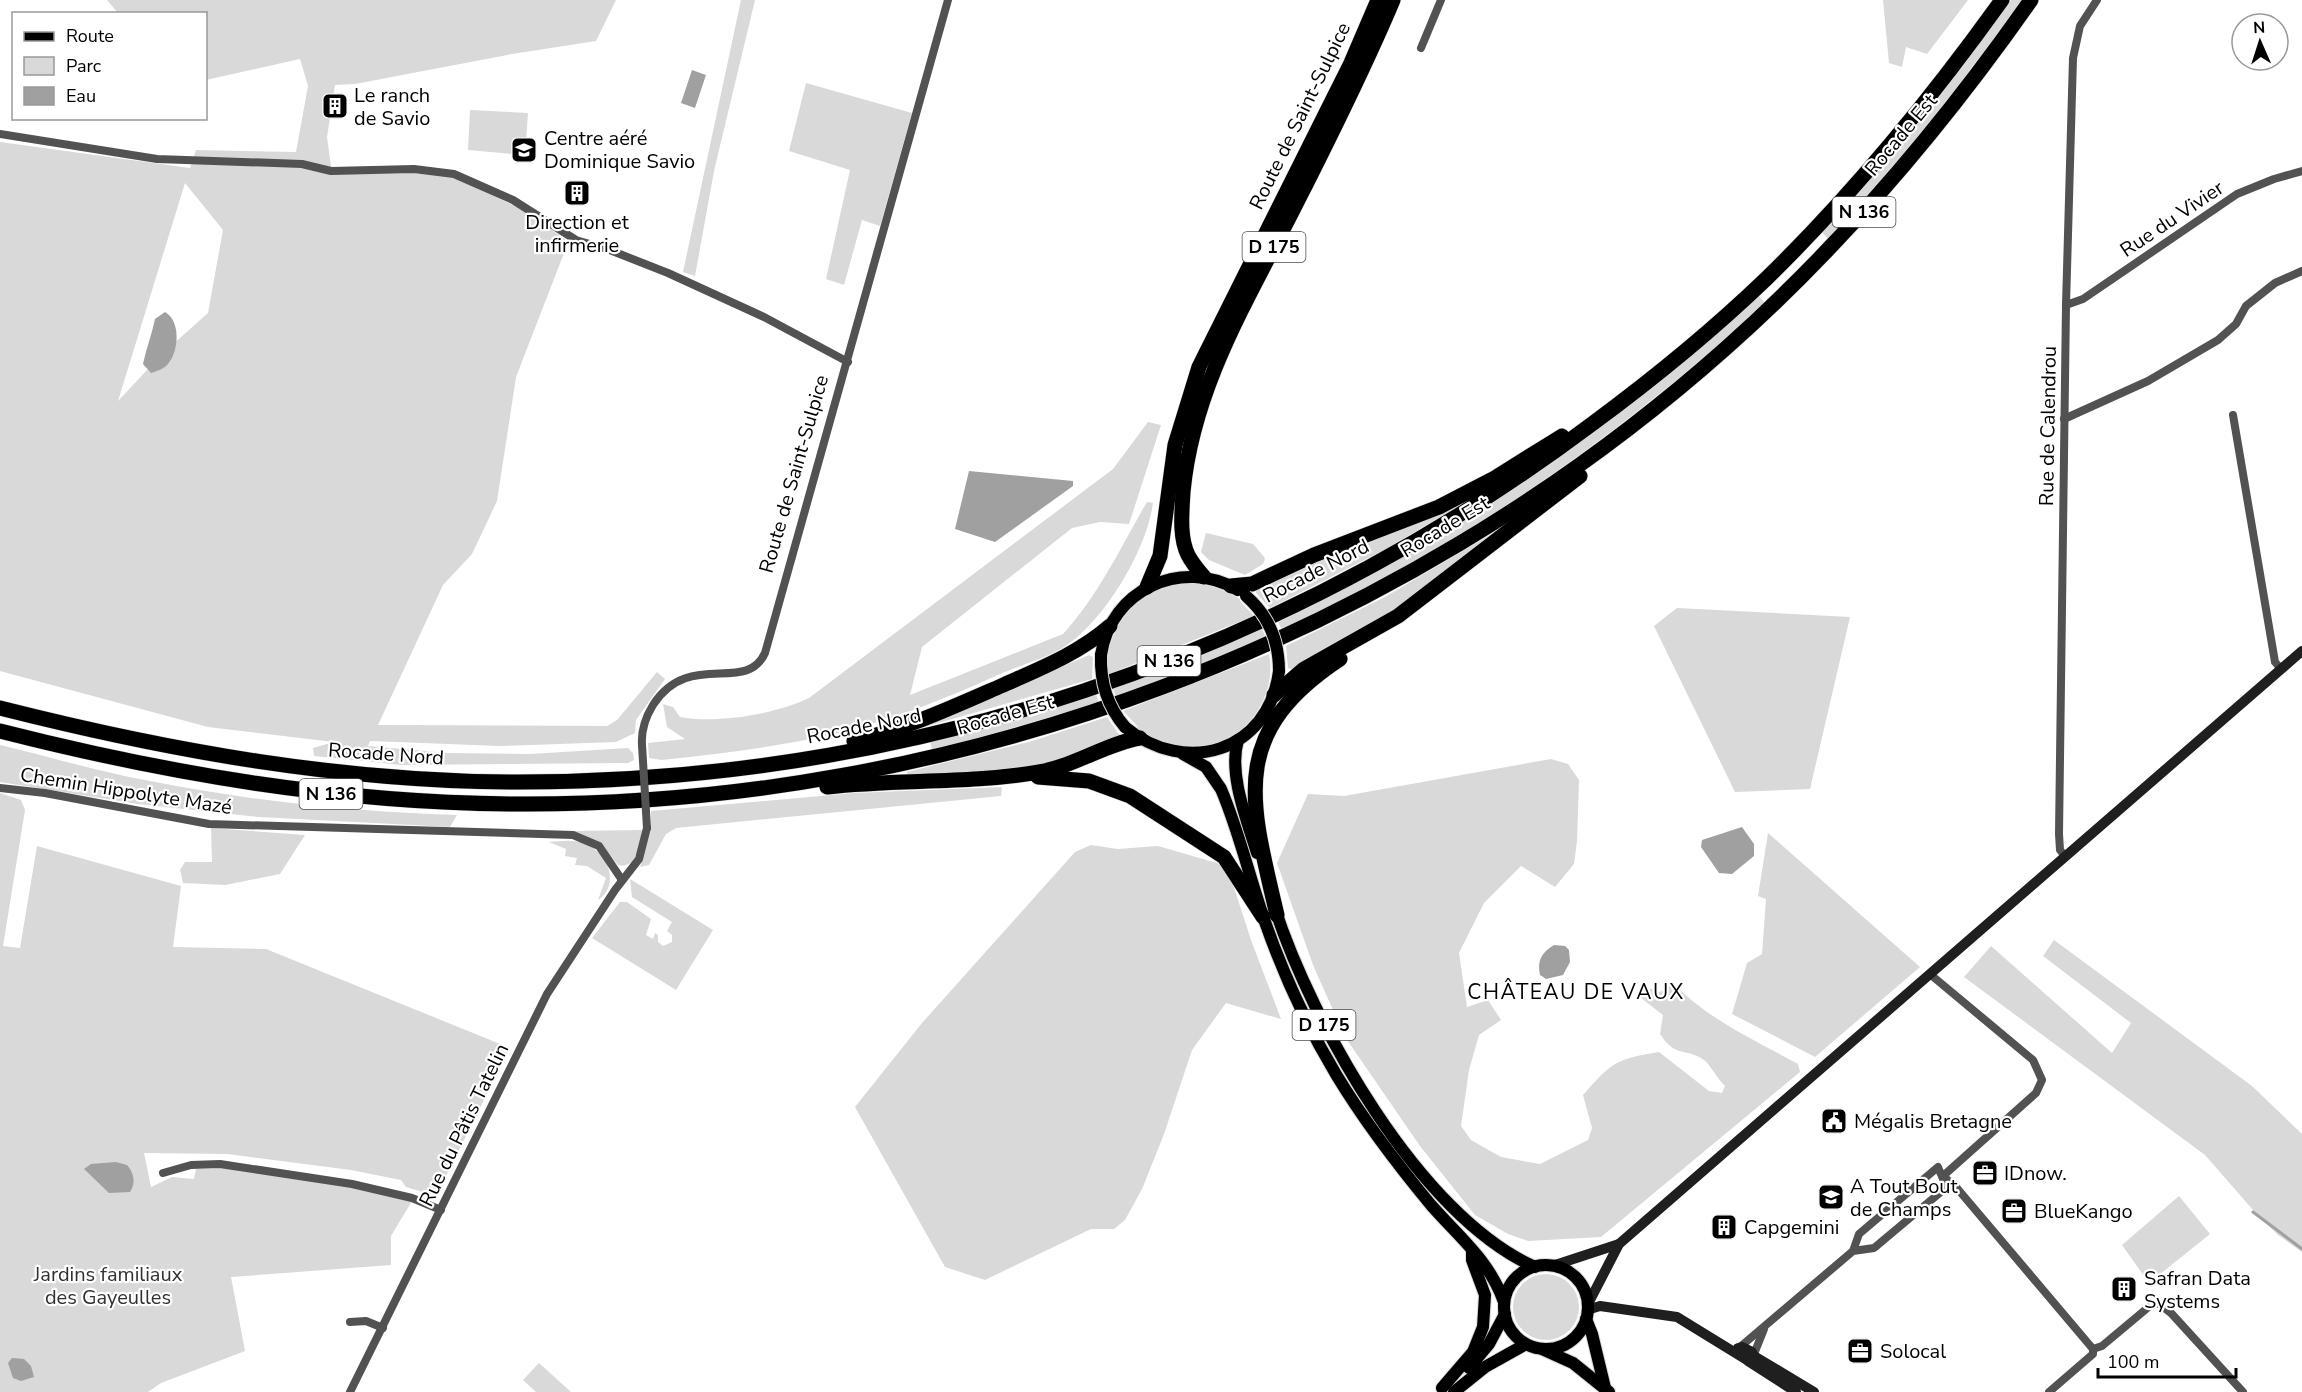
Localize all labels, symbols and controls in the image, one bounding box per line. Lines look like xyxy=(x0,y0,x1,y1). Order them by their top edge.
legend xyxy=(12,12,207,120)
north arrow xyxy=(2230,12,2290,72)
text: N xyxy=(2253,17,2266,39)
street label: Route de Saint-Sulpice xyxy=(1243,18,1357,214)
text: Route xyxy=(66,24,114,48)
text: Parc xyxy=(66,54,101,78)
place label: Le ranch de Savio xyxy=(354,82,430,132)
text: Eau xyxy=(66,84,96,108)
street label: Rocade Est xyxy=(1859,87,1944,182)
building icon: Le ranch de Savio xyxy=(320,91,350,121)
place label: Centre aéré Dominique Savio xyxy=(544,125,695,175)
school or university icon: Centre aéré Dominique Savio xyxy=(509,135,539,165)
street label: Rue du Vivier xyxy=(2115,174,2229,264)
building icon: Direction et infirmerie xyxy=(562,178,592,208)
road number: N 136 xyxy=(1832,197,1896,227)
place label: Direction et infirmerie xyxy=(525,209,630,259)
road number: D 175 xyxy=(1242,232,1306,262)
street label: Rue de Calendrou xyxy=(2033,346,2063,506)
street label: Route de Saint-Sulpice xyxy=(753,372,835,576)
street label: Rocade Est xyxy=(1395,489,1495,564)
street label: Rocade Nord xyxy=(1258,533,1374,609)
road number: N 136 xyxy=(1138,646,1200,676)
street label: Rocade Est xyxy=(953,688,1058,742)
street label: Rocade Nord xyxy=(804,702,924,750)
street label: Rocade Nord xyxy=(327,736,445,772)
street label: Chemin Hippolyte Mazé xyxy=(18,761,234,821)
road number: N 136 xyxy=(300,779,362,809)
district label: CHÂTEAU DE VAUX xyxy=(1467,978,1685,1006)
road number: D 175 xyxy=(1292,1010,1356,1040)
street label: Rue du Pâtis Tatelin xyxy=(413,1039,515,1211)
public building icon: Mégalis Bretagne xyxy=(1819,1106,1849,1136)
place label: Mégalis Bretagne xyxy=(1854,1108,2012,1135)
office icon: IDnow. xyxy=(1970,1158,2000,1188)
place label: IDnow. xyxy=(2004,1160,2067,1187)
place label: A Tout Bout de Champs xyxy=(1850,1173,1959,1223)
school or university icon: A Tout Bout de Champs xyxy=(1816,1182,1846,1212)
office icon: BlueKango xyxy=(1999,1196,2029,1226)
place label: BlueKango xyxy=(2034,1198,2133,1225)
building icon: Capgemini xyxy=(1709,1212,1739,1242)
place label: Capgemini xyxy=(1744,1214,1840,1241)
park label: Jardins familiaux des Gayeulles xyxy=(33,1261,183,1311)
place label: Safran Data Systems xyxy=(2144,1265,2251,1315)
building icon: Safran Data Systems xyxy=(2109,1274,2139,1304)
office icon: Solocal xyxy=(1845,1336,1875,1366)
place label: Solocal xyxy=(1880,1338,1946,1365)
scale bar xyxy=(2098,1341,2236,1379)
text: 100 m xyxy=(2107,1350,2159,1374)

